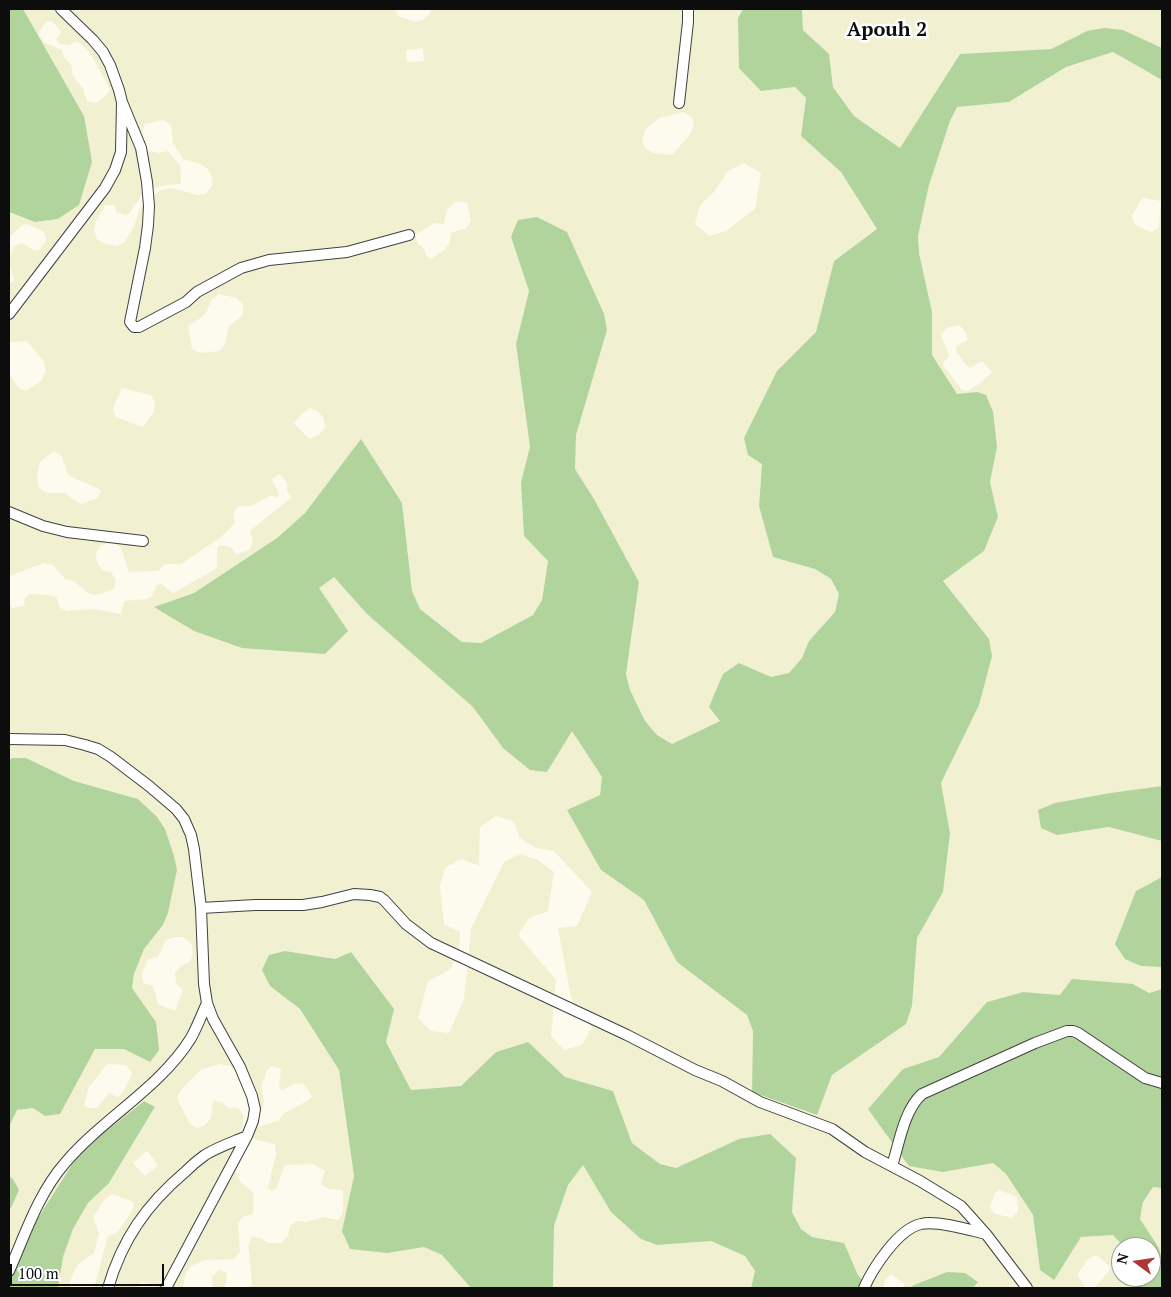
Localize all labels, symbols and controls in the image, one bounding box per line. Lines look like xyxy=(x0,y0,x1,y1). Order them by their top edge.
district label: Apouh 2 xyxy=(847,18,927,42)
north arrow xyxy=(1111,1237,1161,1287)
text: N xyxy=(1111,1251,1132,1266)
scale bar xyxy=(12,1254,166,1286)
text: 100 m xyxy=(18,1263,59,1283)

